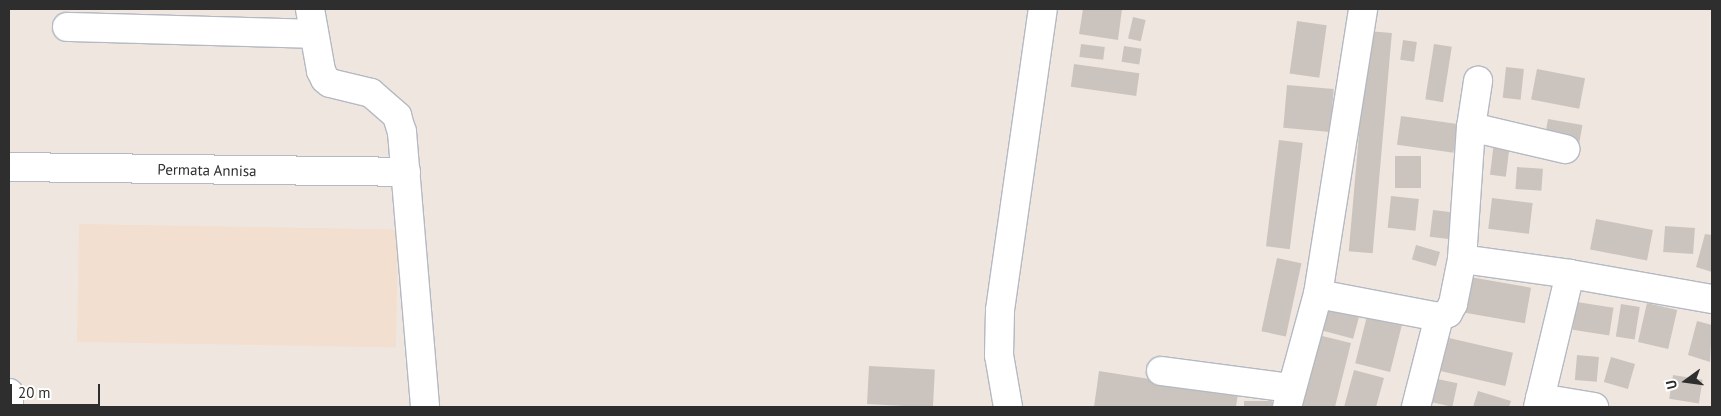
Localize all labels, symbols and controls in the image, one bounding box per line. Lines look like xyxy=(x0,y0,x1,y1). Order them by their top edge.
street label: Permata Annisa xyxy=(157,160,257,180)
north arrow xyxy=(1661,356,1711,406)
scale bar xyxy=(12,374,102,406)
text: U xyxy=(1662,378,1681,391)
text: 20 m xyxy=(18,383,51,402)

